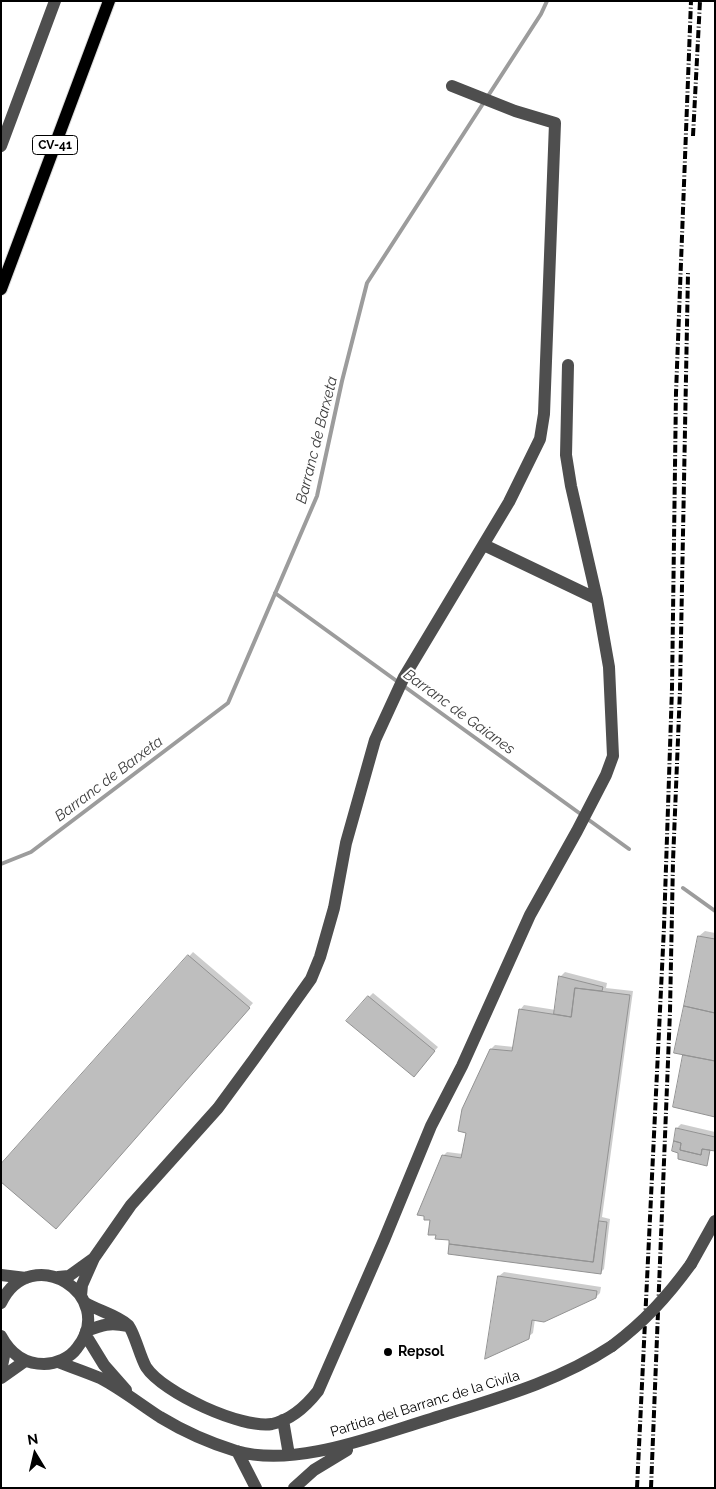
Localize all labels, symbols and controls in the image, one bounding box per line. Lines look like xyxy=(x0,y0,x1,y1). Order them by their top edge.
road number: CV-41 xyxy=(32,136,78,154)
water label: Barranc de Barxeta xyxy=(292,374,342,506)
water label: Barranc de Gaianes xyxy=(400,666,518,758)
water label: Barranc de Barxeta xyxy=(51,733,167,825)
place label: Repsol xyxy=(398,1344,444,1360)
marker: Repsol xyxy=(382,1346,394,1358)
street label: Partida del Barranc de la Civila xyxy=(328,1367,522,1441)
north arrow xyxy=(10,1429,60,1479)
text: N xyxy=(26,1430,39,1448)

